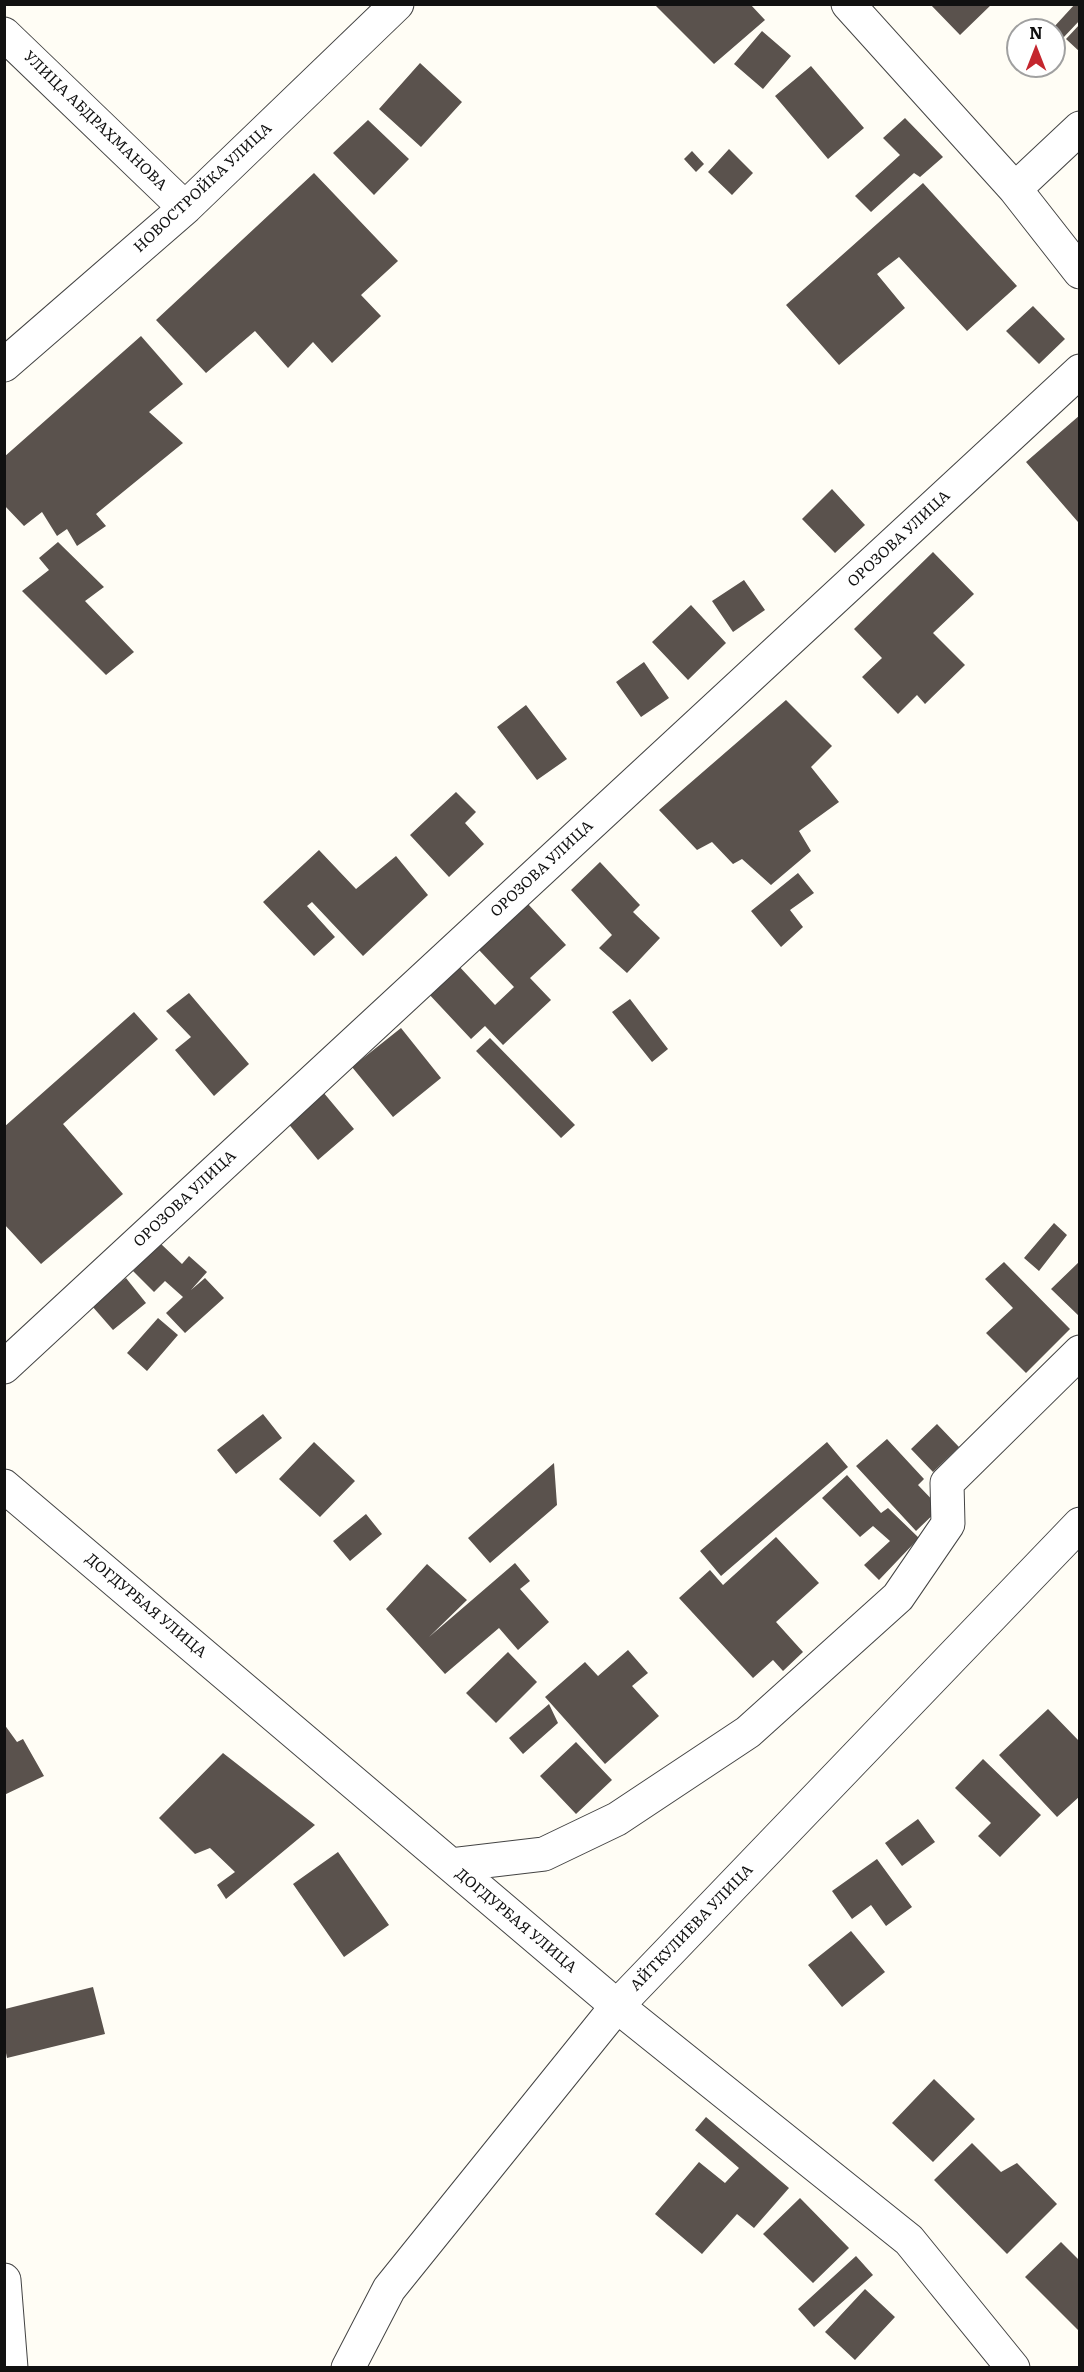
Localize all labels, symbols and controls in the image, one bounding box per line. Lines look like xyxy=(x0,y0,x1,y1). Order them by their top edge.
north arrow xyxy=(1006,18,1066,78)
text: N xyxy=(1029,20,1043,44)
street label: УЛИЦА АБДРАХМАНОВА xyxy=(19,48,171,194)
street label: НОВОСТРОЙКА УЛИЦА xyxy=(130,119,276,257)
street label: ОРОЗОВА УЛИЦА xyxy=(844,487,954,591)
street label: ОРОЗОВА УЛИЦА xyxy=(487,817,597,921)
street label: ОРОЗОВА УЛИЦА xyxy=(130,1147,240,1251)
street label: ДОГДУРБАЯ УЛИЦА xyxy=(82,1550,210,1662)
street label: АЙТКУЛИЕВА УЛИЦА xyxy=(627,1861,757,1995)
street label: ДОГДУРБАЯ УЛИЦА xyxy=(452,1865,580,1977)

